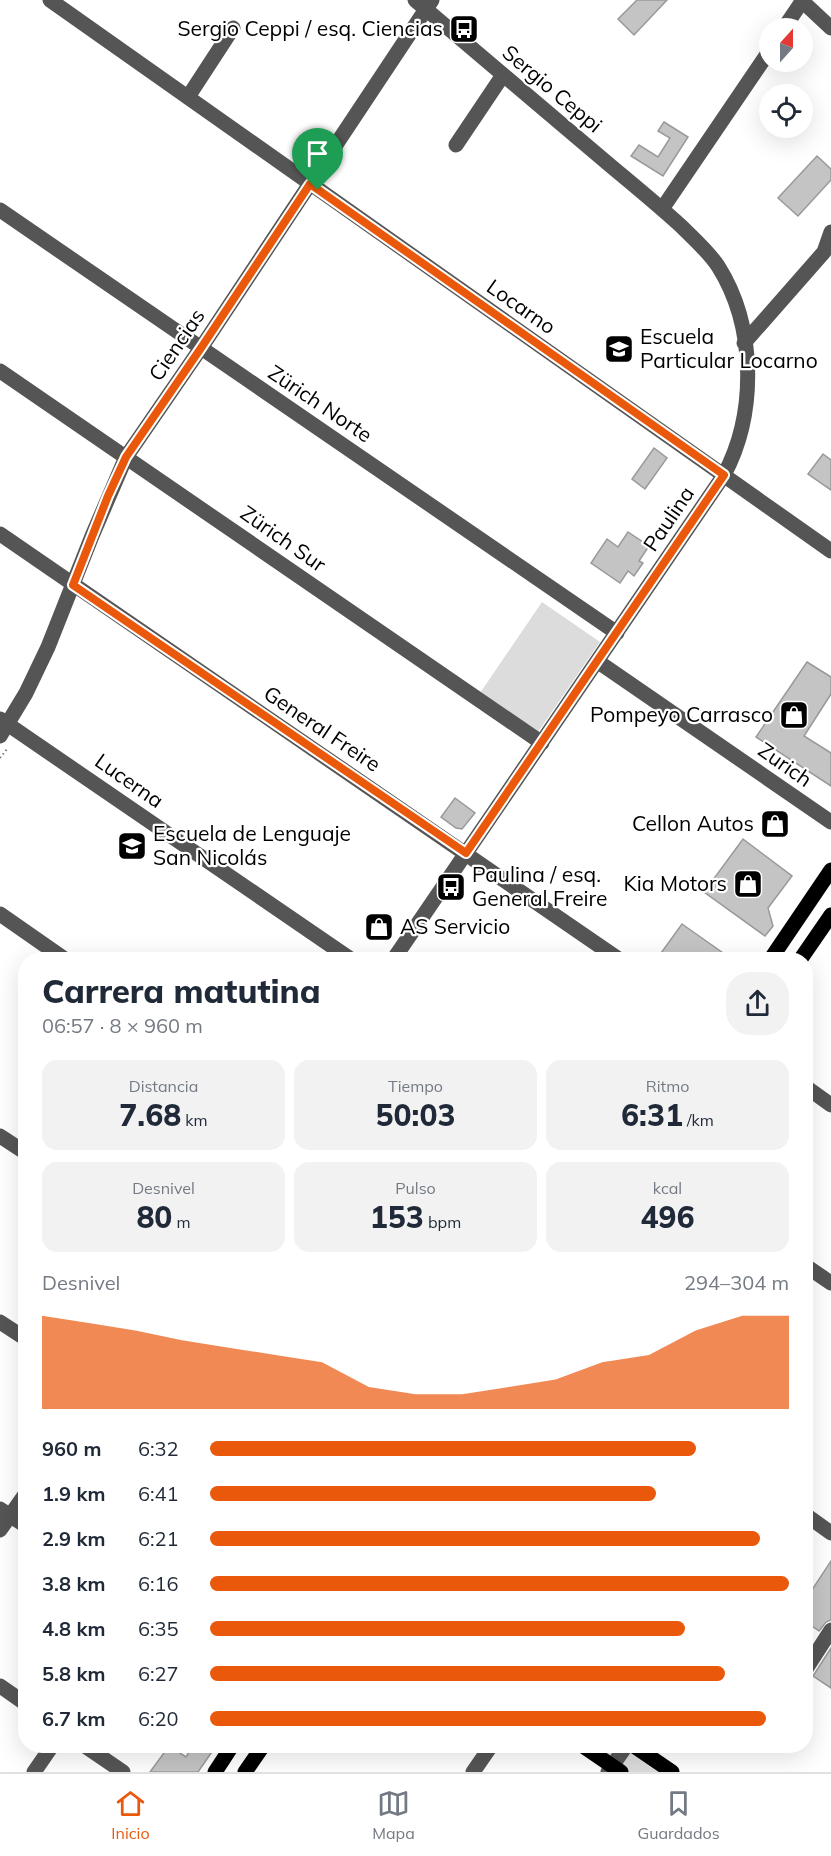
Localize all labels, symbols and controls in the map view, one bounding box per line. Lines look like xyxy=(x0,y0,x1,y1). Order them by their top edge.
bus stop icon: Sergio Ceppi / esq. Ciencias xyxy=(448,13,480,45)
place label: Sergio Ceppi / esq. Ciencias xyxy=(177,15,443,41)
north arrow xyxy=(759,18,813,72)
map controls xyxy=(759,18,813,138)
street label: Sergio Ceppi xyxy=(497,39,608,138)
button: locate xyxy=(759,84,813,138)
pin xyxy=(292,128,343,190)
icon: arrive xyxy=(301,137,334,170)
street label: Locarno xyxy=(482,273,561,339)
street label: Ciencias xyxy=(143,303,210,386)
place label: Escuela Particular Locarno xyxy=(640,323,818,373)
school or university icon: Escuela Particular Locarno xyxy=(603,333,635,365)
street label: Zürich Norte xyxy=(264,359,377,447)
street label: Paulina xyxy=(637,481,699,556)
street label: Zürich Sur xyxy=(236,499,331,577)
street label: General Freire xyxy=(259,679,386,777)
shop icon: Pompeyo Carrasco xyxy=(778,699,810,731)
place label: Pompeyo Carrasco xyxy=(590,701,773,727)
street label: Zurich xyxy=(754,736,818,792)
street label: Lucerna xyxy=(90,747,169,813)
shop icon: Cellon Autos xyxy=(759,808,791,840)
place label: Cellon Autos xyxy=(632,810,754,836)
place label: Escuela de Lenguaje San Nicolás xyxy=(153,820,351,870)
school or university icon: Escuela de Lenguaje San Nicolás xyxy=(116,830,148,862)
place label: Paulina / esq. General Freire xyxy=(472,861,608,911)
shop icon: Kia Motors xyxy=(732,868,764,900)
place label: Kia Motors xyxy=(624,870,727,896)
bus stop icon: Paulina / esq. General Freire xyxy=(435,871,467,903)
shop icon: AS Servicio xyxy=(363,911,395,943)
place label: AS Servicio xyxy=(400,913,510,939)
text: Carrera matutina xyxy=(42,970,321,1011)
button: share xyxy=(726,972,789,1035)
text: 06:57 · 8 × 960 m xyxy=(42,1013,203,1038)
text: Distancia xyxy=(129,1076,198,1096)
text: Tiempo xyxy=(388,1076,443,1096)
text: Ritmo xyxy=(646,1076,689,1096)
text: 7.68 xyxy=(119,1096,181,1134)
text: 50:03 xyxy=(376,1096,455,1134)
text: 6:31 xyxy=(621,1096,683,1134)
text: km xyxy=(181,1110,208,1130)
text: /km xyxy=(683,1110,714,1130)
text: Desnivel xyxy=(132,1178,195,1198)
text: Pulso xyxy=(395,1178,436,1198)
text: kcal xyxy=(653,1178,682,1198)
text: 80 xyxy=(136,1198,172,1236)
text: 153 xyxy=(370,1198,424,1236)
text: 496 xyxy=(641,1198,695,1236)
text: m xyxy=(172,1212,191,1232)
text: bpm xyxy=(424,1212,461,1232)
text: Desnivel xyxy=(42,1270,120,1295)
text: 294–304 m xyxy=(684,1270,789,1295)
text: 960 m xyxy=(42,1436,101,1461)
text: 6:32 xyxy=(138,1436,179,1461)
text: 1.9 km xyxy=(42,1481,105,1506)
text: 6:41 xyxy=(138,1481,179,1506)
text: 2.9 km xyxy=(42,1526,105,1551)
text: 6:21 xyxy=(138,1526,179,1551)
text: 3.8 km xyxy=(42,1571,105,1596)
text: 6:16 xyxy=(138,1571,179,1596)
text: 4.8 km xyxy=(42,1616,105,1641)
text: 6:35 xyxy=(138,1616,179,1641)
text: 5.8 km xyxy=(42,1661,105,1686)
text: 6:27 xyxy=(138,1661,179,1686)
text: 6.7 km xyxy=(42,1706,105,1731)
text: 6:20 xyxy=(138,1706,179,1731)
tab: Inicio xyxy=(111,1787,150,1843)
tab: Mapa xyxy=(372,1787,415,1843)
tab: Guardados xyxy=(638,1787,720,1843)

